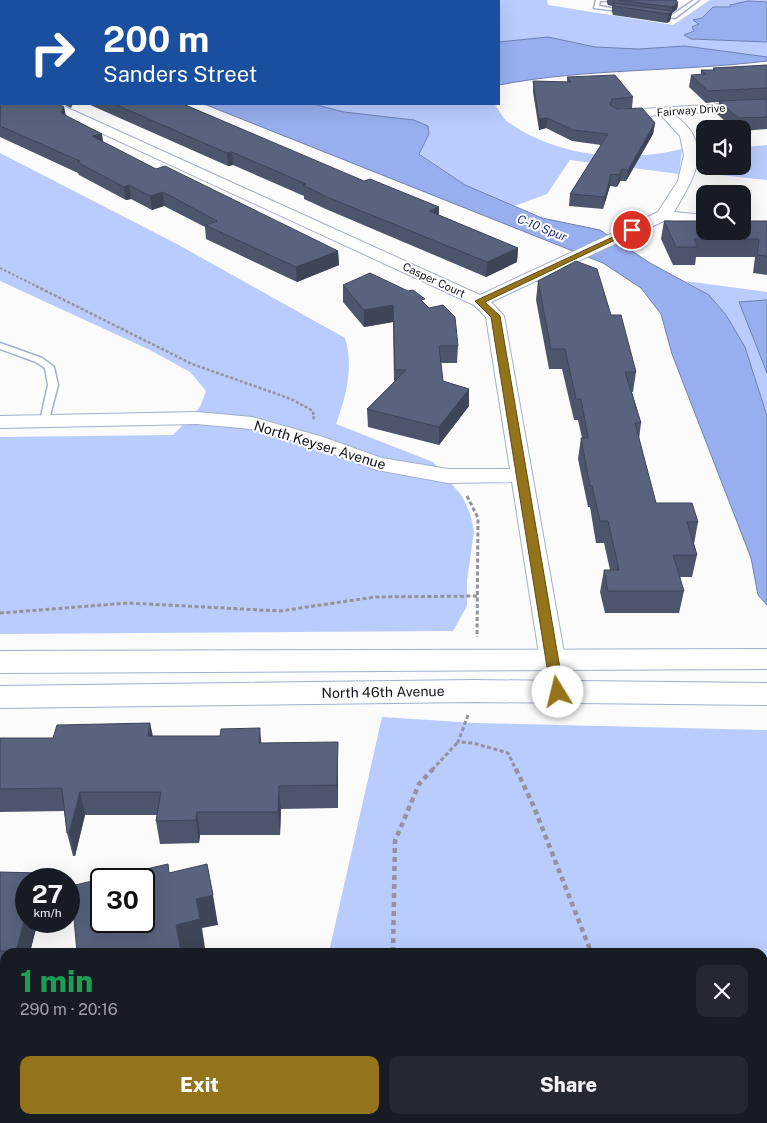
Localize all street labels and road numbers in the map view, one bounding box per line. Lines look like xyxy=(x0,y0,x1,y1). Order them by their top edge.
street label: Fairway Drive xyxy=(656,102,726,118)
street label: Casper Court xyxy=(401,260,467,300)
street label: North Keyser Avenue xyxy=(252,417,388,473)
street label: North 46th Avenue xyxy=(321,683,445,701)

